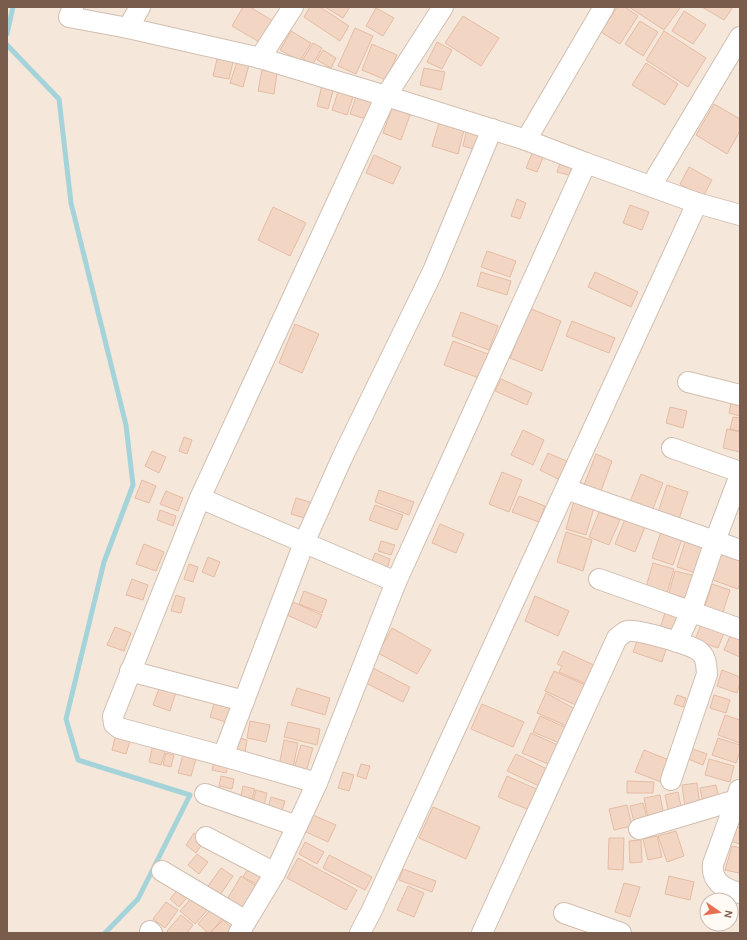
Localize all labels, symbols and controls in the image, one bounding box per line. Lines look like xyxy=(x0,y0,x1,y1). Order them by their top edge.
north arrow xyxy=(699,892,739,932)
text: N xyxy=(721,909,735,919)

